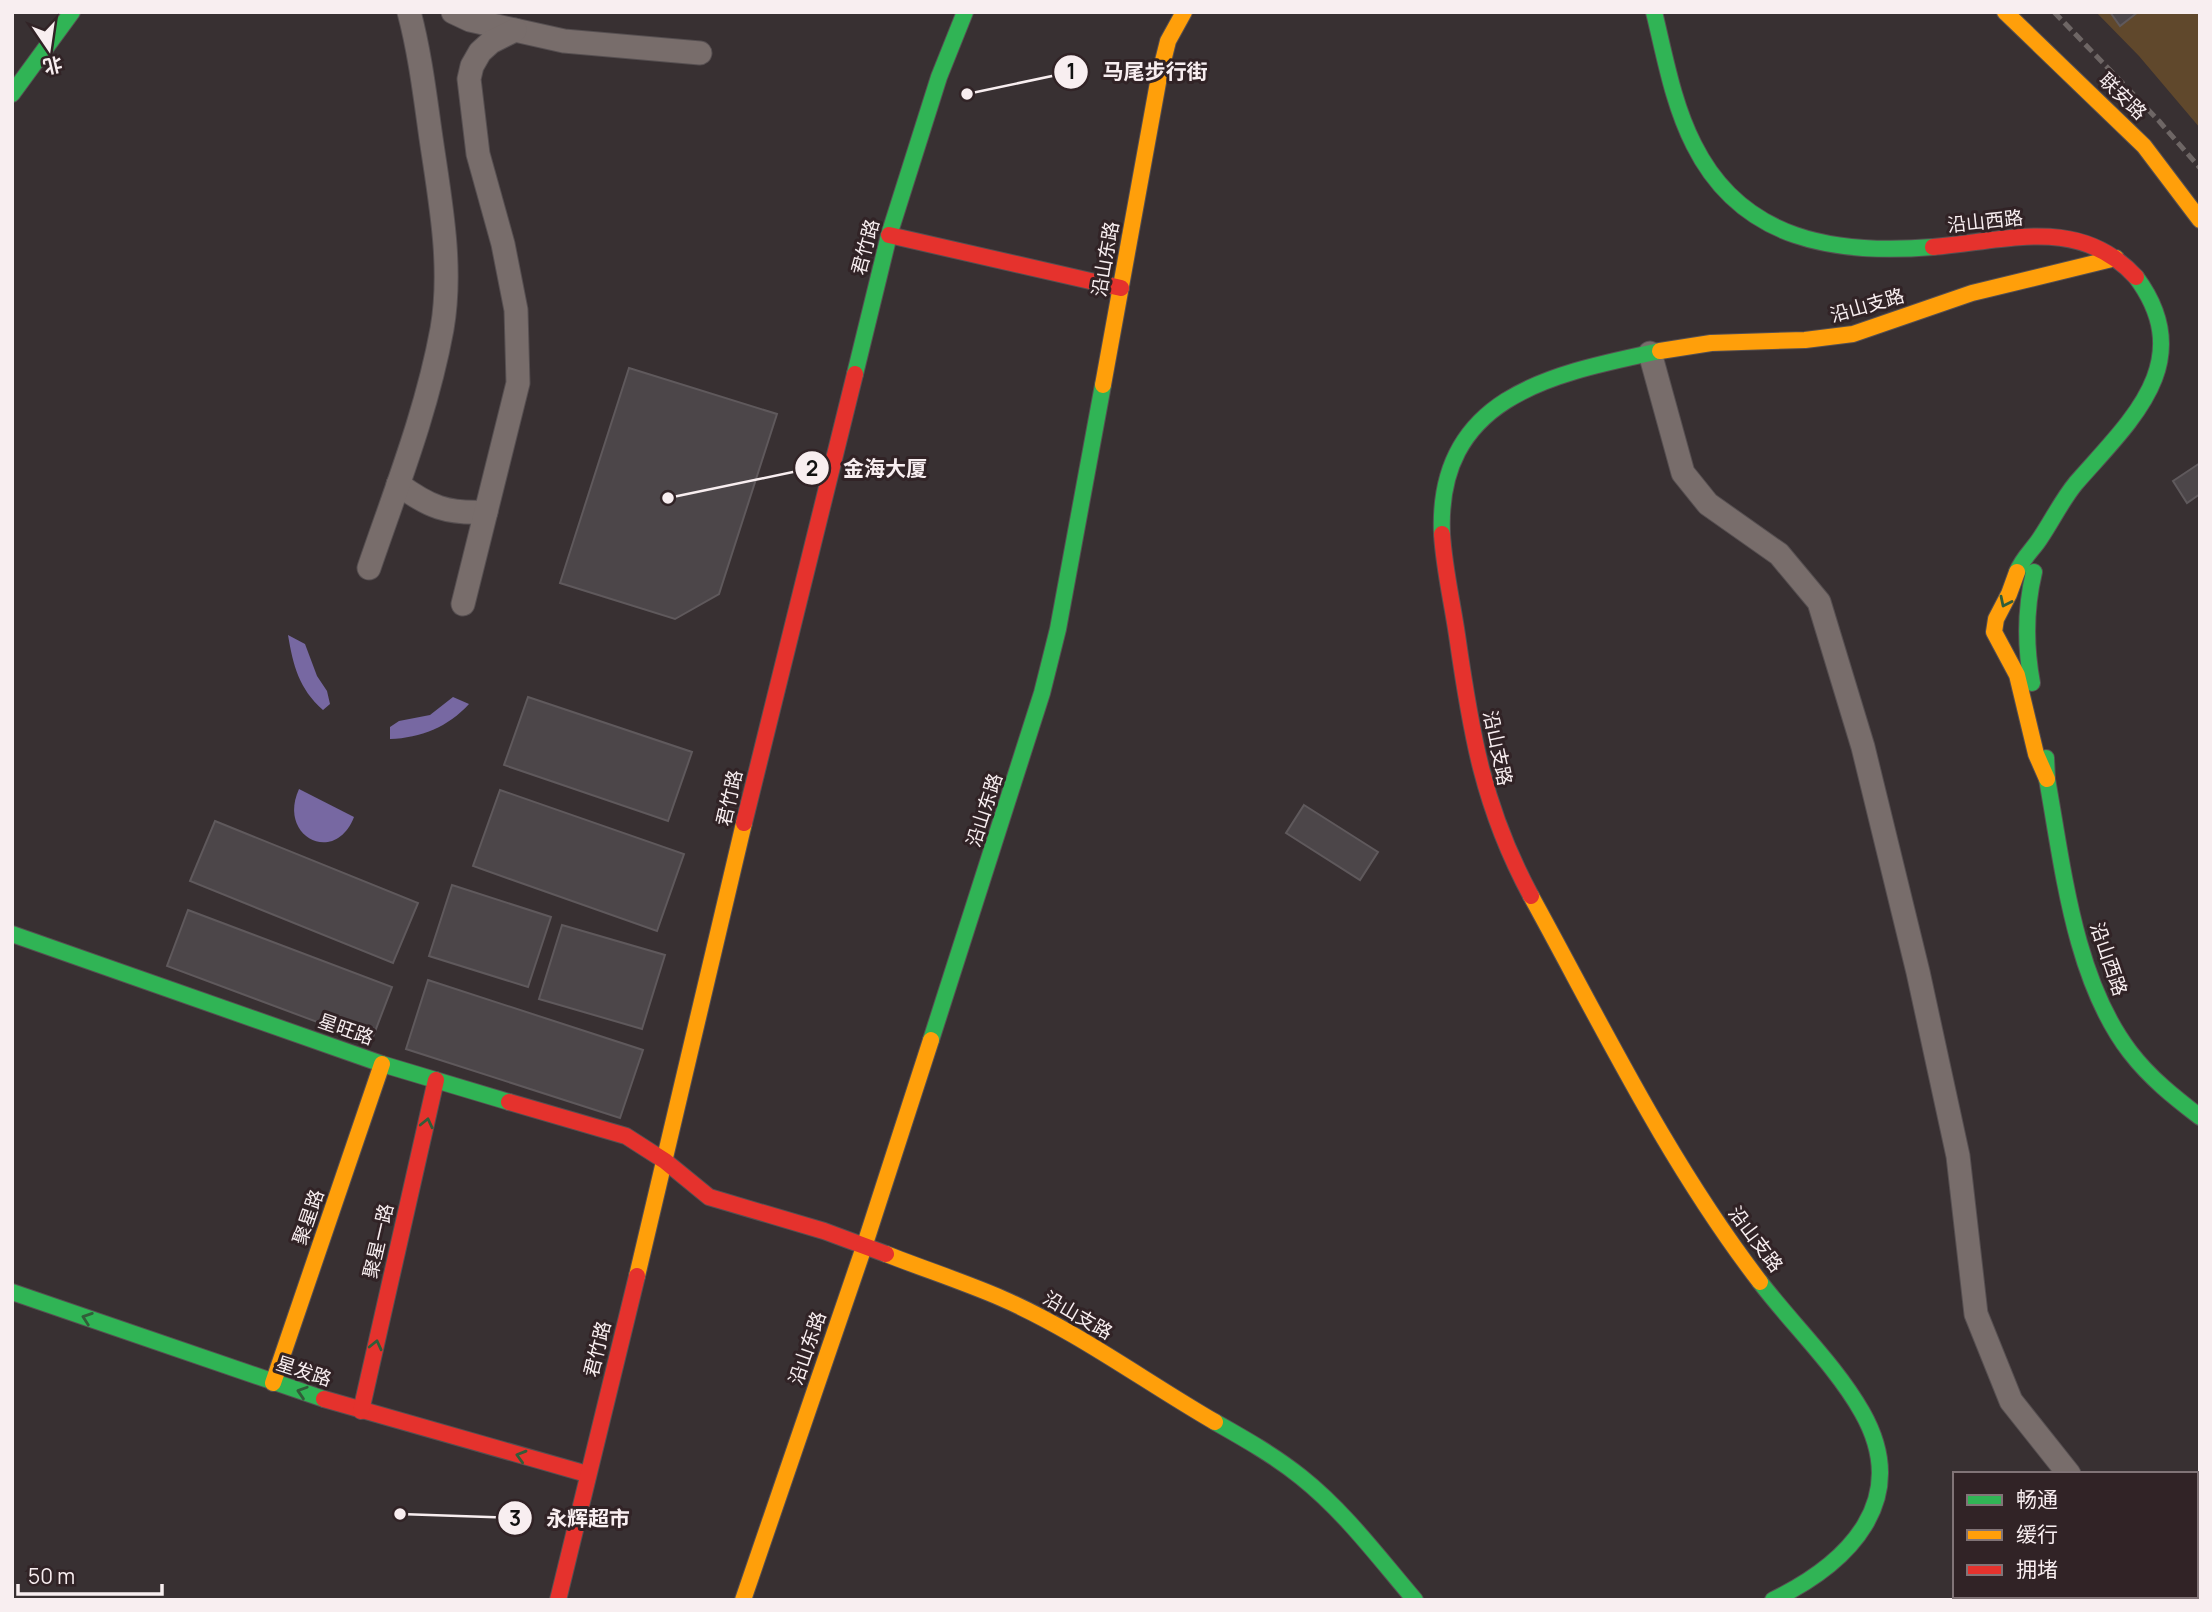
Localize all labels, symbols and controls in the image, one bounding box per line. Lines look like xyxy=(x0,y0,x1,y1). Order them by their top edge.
north arrow xyxy=(14,14,84,84)
text: 北 xyxy=(41,51,65,80)
callout: 马尾步行街 xyxy=(1053,51,1221,93)
text: 1 xyxy=(1066,57,1076,85)
text: 马尾步行街 xyxy=(1103,57,1208,85)
street label: 联安路 xyxy=(2093,67,2153,125)
street label: 沿山西路 xyxy=(1946,204,2024,238)
street label: 君竹路 xyxy=(845,216,885,278)
street label: 沿山东路 xyxy=(1086,219,1124,299)
street label: 沿山支路 xyxy=(1827,282,1907,328)
callout: 金海大厦 xyxy=(794,447,941,489)
text: 2 xyxy=(806,454,818,482)
text: 金海大厦 xyxy=(843,454,927,482)
one-way arrow xyxy=(1999,595,2013,607)
street label: 沿山支路 xyxy=(1477,708,1519,788)
street label: 君竹路 xyxy=(710,767,748,829)
street label: 沿山东路 xyxy=(960,770,1008,850)
street label: 沿山西路 xyxy=(2084,919,2134,999)
street label: 星旺路 xyxy=(315,1007,377,1051)
one-way arrow xyxy=(418,1117,433,1129)
street label: 聚星路 xyxy=(286,1186,330,1248)
street label: 聚星一路 xyxy=(357,1201,399,1281)
street label: 沿山支路 xyxy=(1723,1201,1789,1277)
street label: 沿山支路 xyxy=(1039,1285,1117,1345)
street label: 沿山东路 xyxy=(782,1308,832,1388)
one-way arrow xyxy=(82,1312,94,1326)
street label: 君竹路 xyxy=(577,1318,617,1380)
one-way arrow xyxy=(368,1339,382,1351)
street label: 星发路 xyxy=(273,1350,335,1392)
one-way arrow xyxy=(297,1386,309,1401)
one-way arrow xyxy=(515,1449,527,1464)
legend xyxy=(1953,1472,2198,1598)
text: 畅通 xyxy=(2016,1485,2058,1513)
callout: 永辉超市 xyxy=(497,1497,644,1539)
text: 3 xyxy=(509,1504,521,1532)
text: 永辉超市 xyxy=(546,1504,630,1532)
text: 缓行 xyxy=(2016,1520,2058,1548)
scale bar xyxy=(18,1552,161,1596)
text: 拥堵 xyxy=(2016,1555,2058,1583)
text: 50 m xyxy=(28,1562,75,1590)

